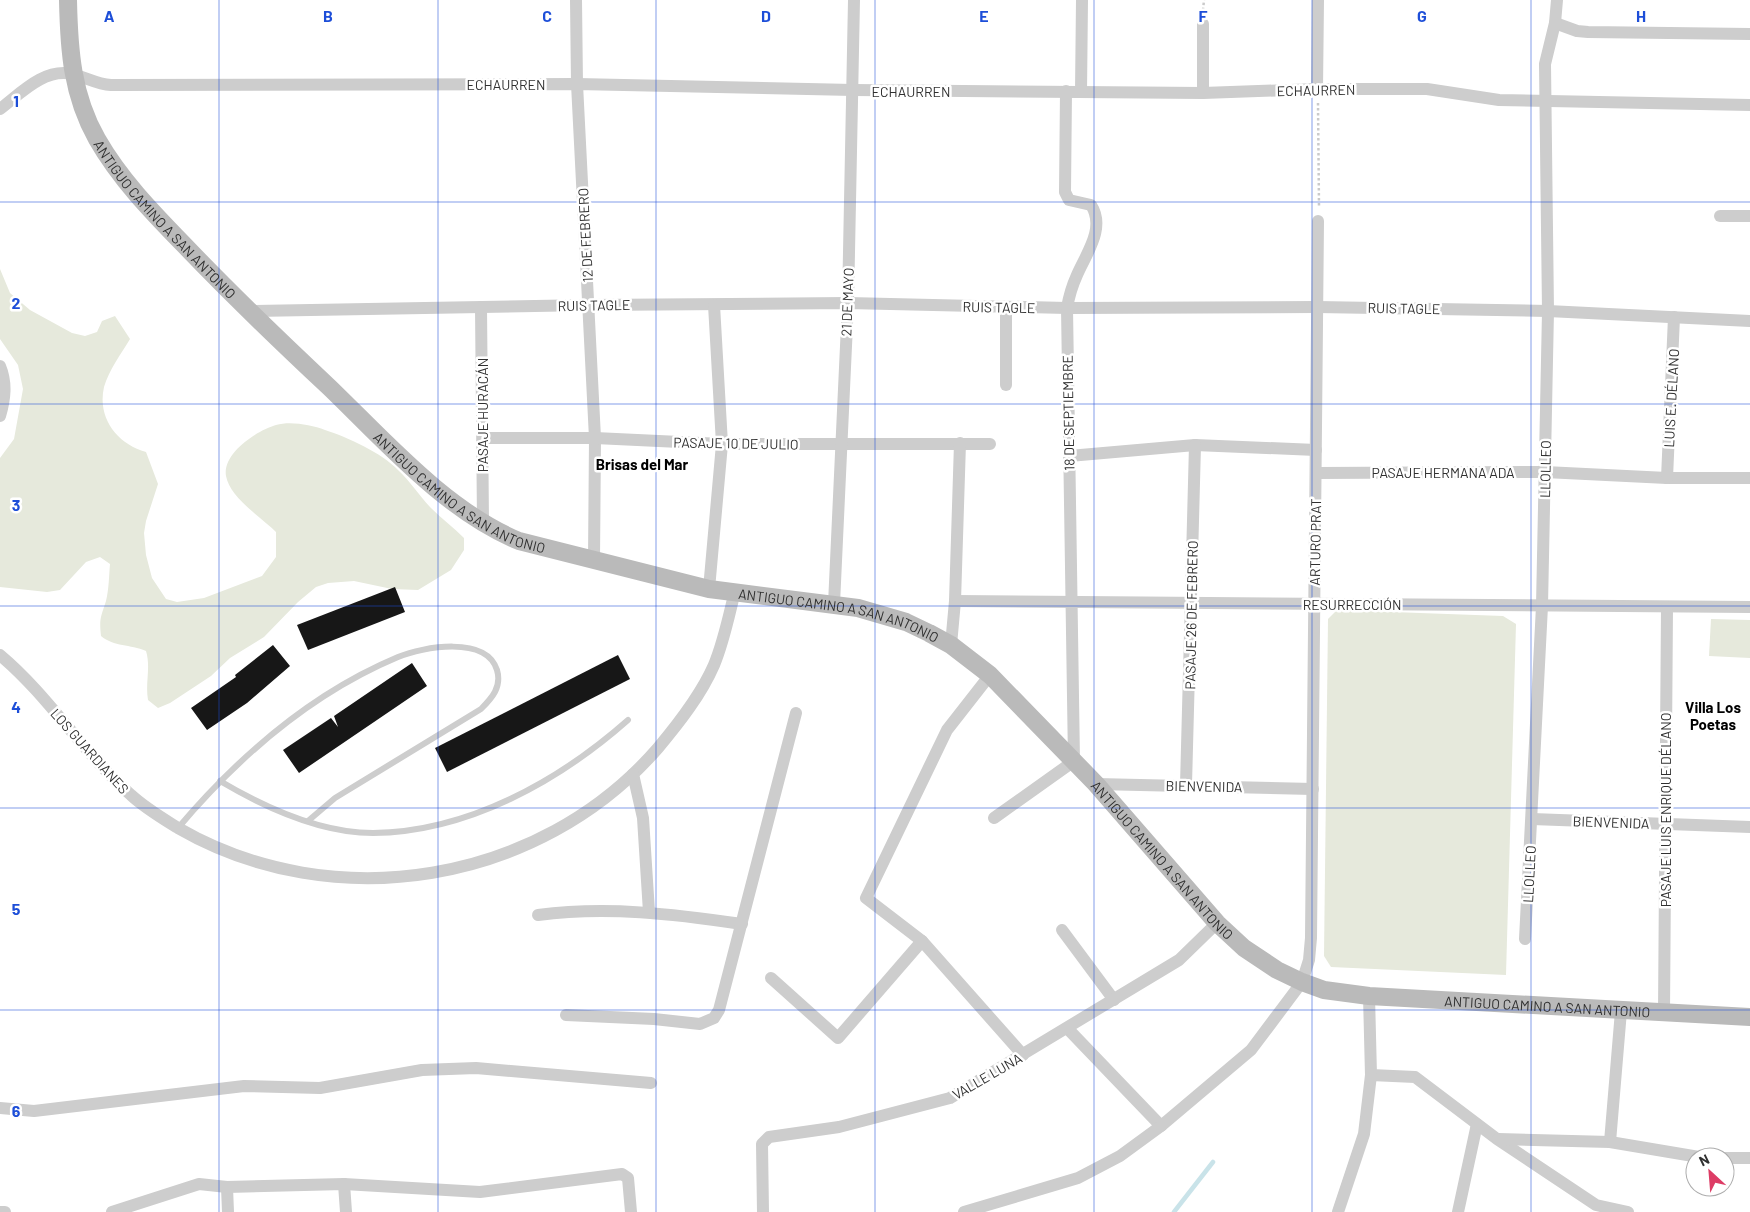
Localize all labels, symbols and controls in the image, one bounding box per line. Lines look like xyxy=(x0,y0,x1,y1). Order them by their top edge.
text: A xyxy=(104,6,115,25)
text: B xyxy=(323,6,333,25)
text: C xyxy=(542,6,552,25)
text: D xyxy=(761,6,771,25)
text: E xyxy=(979,6,989,25)
text: F xyxy=(1199,6,1208,25)
text: G xyxy=(1417,6,1427,25)
text: H xyxy=(1636,6,1646,25)
street label: ECHAURREN xyxy=(467,76,545,93)
street label: ECHAURREN xyxy=(1276,81,1356,99)
street label: ECHAURREN xyxy=(872,83,950,100)
text: 1 xyxy=(13,91,19,110)
street label: ANTIGUO CAMINO A SAN ANTONIO xyxy=(91,137,240,302)
street label: 12 DE FEBRERO xyxy=(574,187,596,283)
street label: 21 DE MAYO xyxy=(837,267,857,337)
text: 2 xyxy=(12,293,21,312)
street label: RUIS TAGLE xyxy=(557,296,631,314)
street label: RUIS TAGLE xyxy=(962,298,1036,316)
street label: RUIS TAGLE xyxy=(1367,299,1441,317)
street label: LUIS E. DÉLANO xyxy=(1660,348,1682,448)
street label: 18 DE SEPTIEMBRE xyxy=(1058,355,1078,471)
street label: PASAJE HURACÁN xyxy=(474,358,491,472)
street label: ANTIGUO CAMINO A SAN ANTONIO xyxy=(370,428,547,556)
street label: PASAJE 10 DE JULIO xyxy=(673,433,799,453)
street label: LLOLLEO xyxy=(1536,440,1554,498)
district label: Brisas del Mar xyxy=(596,455,689,473)
street label: PASAJE HERMANA ADA xyxy=(1371,464,1515,481)
text: 3 xyxy=(12,495,20,514)
street label: ARTURO PRAT xyxy=(1306,498,1324,586)
street label: PASAJE 26 DE FEBRERO xyxy=(1181,540,1201,690)
street label: ANTIGUO CAMINO A SAN ANTONIO xyxy=(737,584,942,645)
street label: RESURRECCIÓN xyxy=(1303,596,1401,613)
text: 4 xyxy=(11,697,21,716)
district label: Villa Los Poetas xyxy=(1685,698,1741,733)
street label: LOS GUARDIANES xyxy=(47,705,133,797)
street label: PASAJE LUIS ENRIQUE DÉLANO xyxy=(1657,713,1674,907)
street label: ANTIGUO CAMINO A SAN ANTONIO xyxy=(1088,777,1237,943)
street label: BIENVENIDA xyxy=(1165,777,1243,795)
street label: BIENVENIDA xyxy=(1572,812,1650,832)
street label: LLOLLEO xyxy=(1519,845,1539,903)
text: 5 xyxy=(12,899,21,918)
street label: ANTIGUO CAMINO A SAN ANTONIO xyxy=(1444,992,1651,1020)
street label: VALLE LUNA xyxy=(949,1049,1025,1103)
text: 6 xyxy=(12,1101,21,1120)
north arrow xyxy=(1685,1147,1735,1197)
text: N xyxy=(1696,1150,1712,1170)

